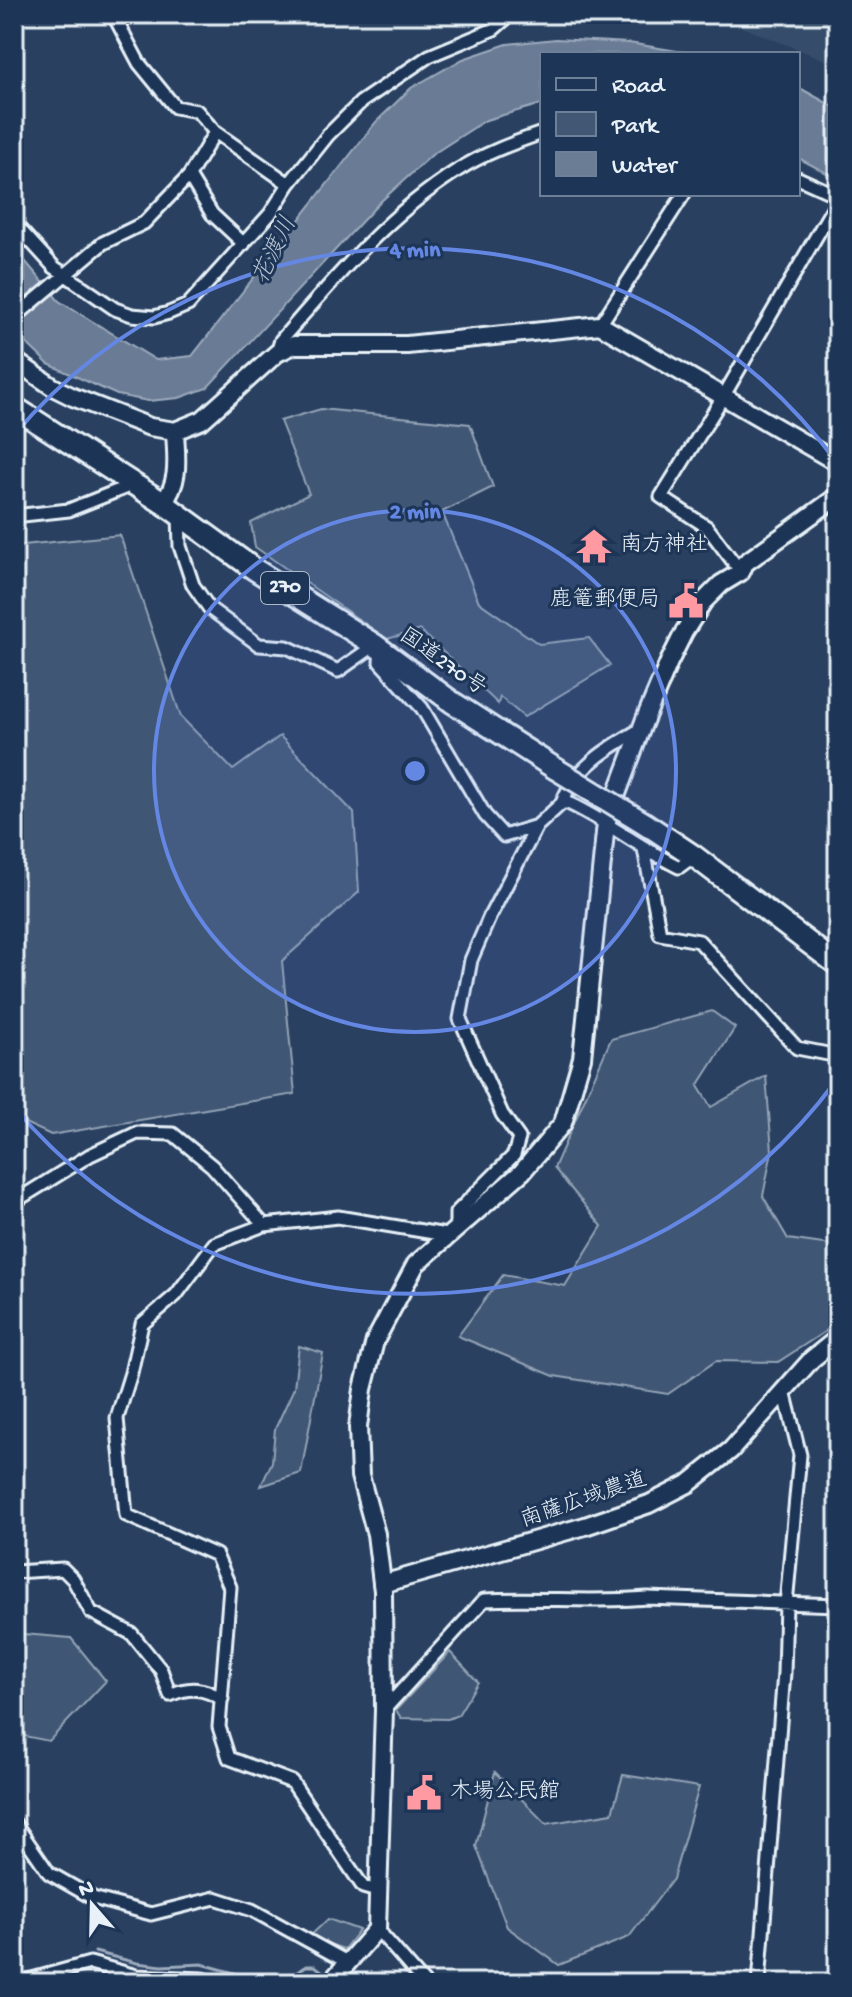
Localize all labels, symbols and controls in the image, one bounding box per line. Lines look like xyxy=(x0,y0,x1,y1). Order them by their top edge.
legend xyxy=(540,52,800,196)
text: Road xyxy=(612,73,666,102)
text: Park xyxy=(611,113,660,142)
text: Water xyxy=(612,153,679,182)
water label: 花渡川 xyxy=(246,212,305,290)
text: 4 min xyxy=(389,237,441,266)
text: 2 min xyxy=(389,499,441,528)
temple icon: 南方神社 xyxy=(575,527,613,565)
place label: 南方神社 xyxy=(620,532,708,559)
road number: 270 xyxy=(261,572,309,604)
public building icon: 鹿篭郵便局 xyxy=(667,582,705,620)
place label: 鹿篭郵便局 xyxy=(550,587,660,614)
street label: 国道270号 xyxy=(393,623,491,703)
centre of rings xyxy=(401,757,429,785)
street label: 南薩広域農道 xyxy=(517,1466,651,1535)
public building icon: 木場公民館 xyxy=(405,1774,443,1812)
place label: 木場公民館 xyxy=(450,1779,560,1806)
north arrow xyxy=(52,1865,132,1945)
text: N xyxy=(75,1875,98,1905)

